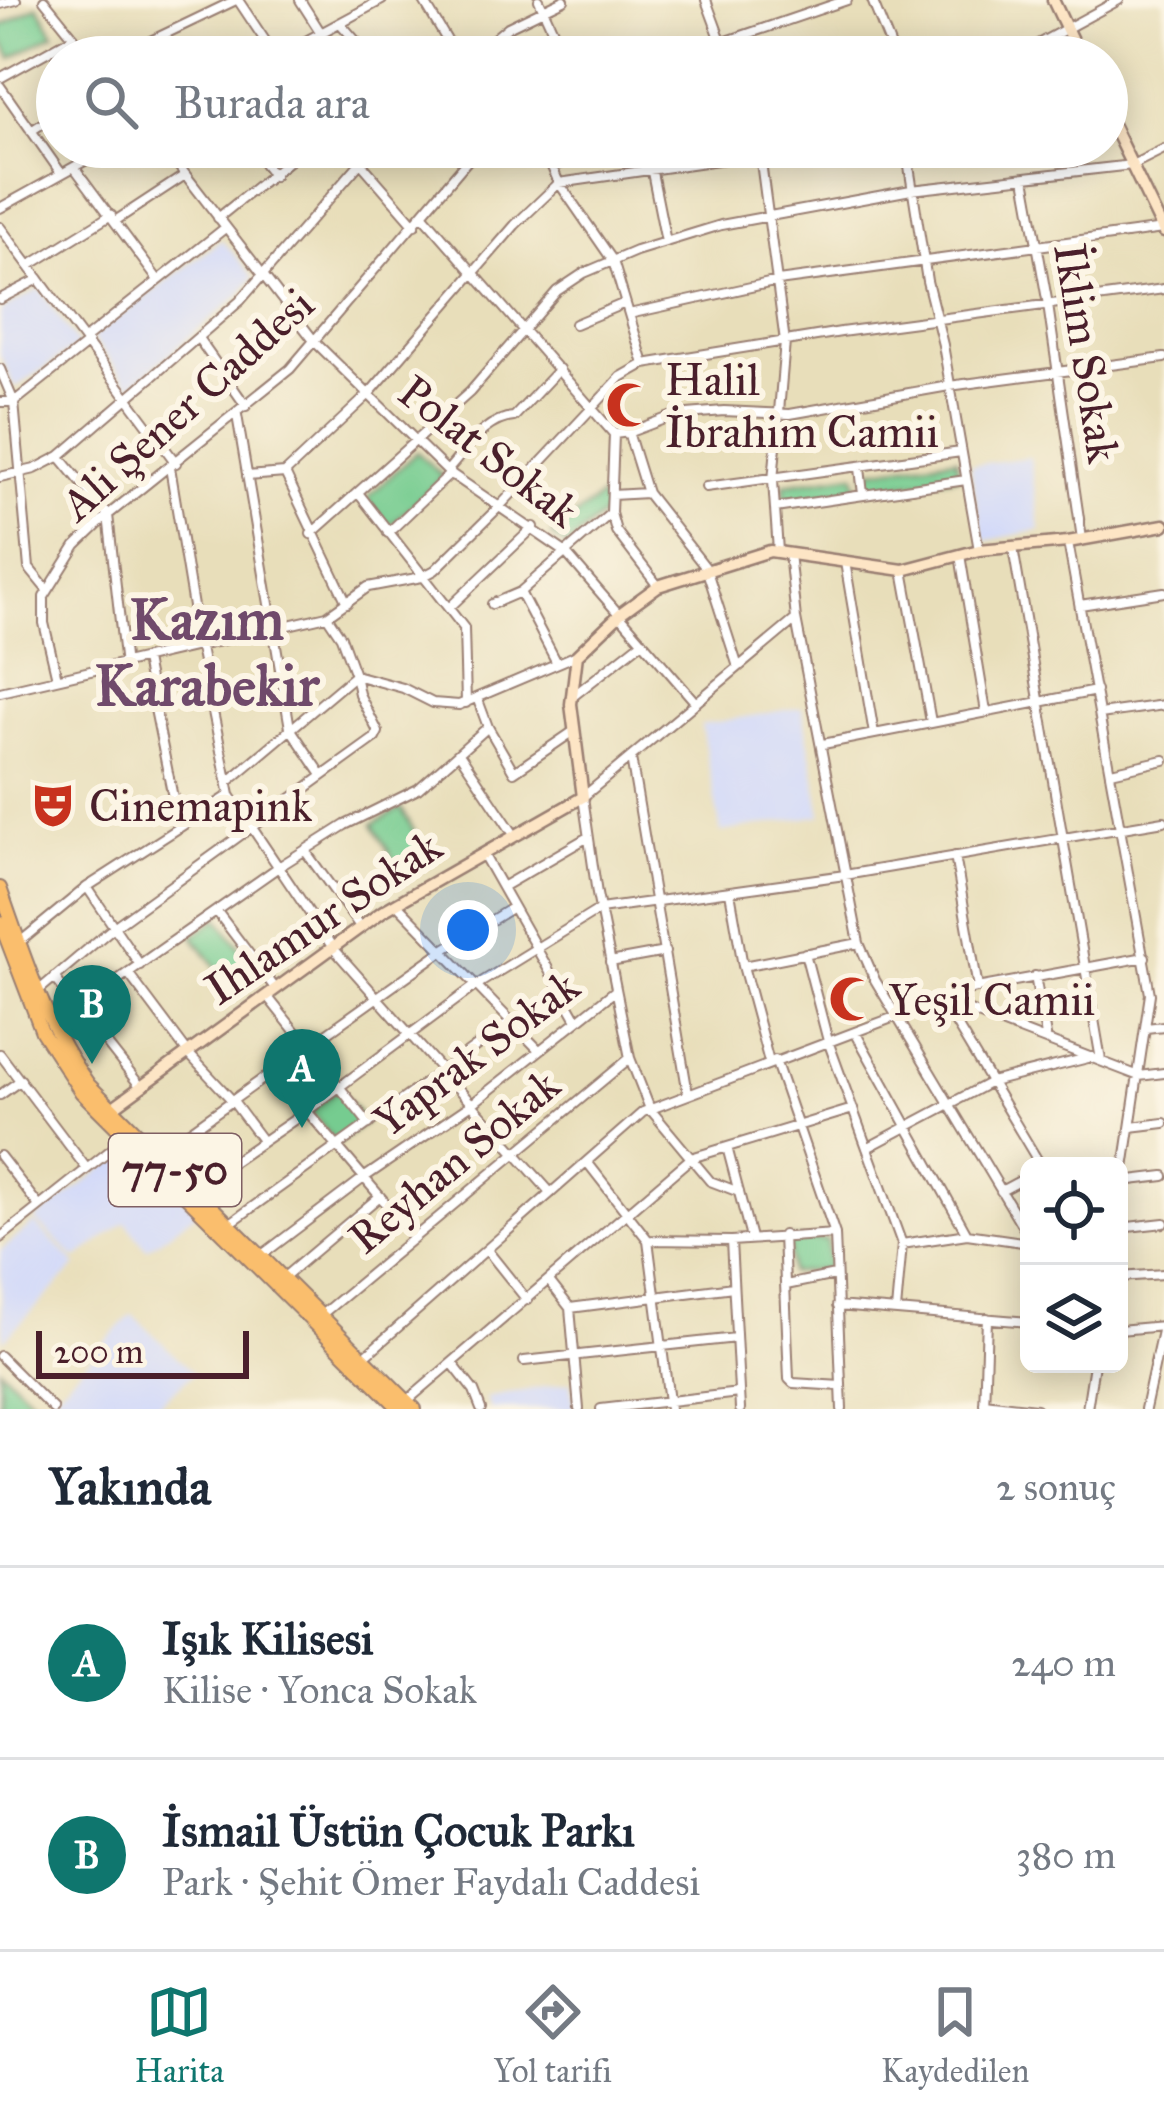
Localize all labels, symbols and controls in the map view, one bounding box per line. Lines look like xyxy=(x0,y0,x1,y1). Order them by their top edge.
search box xyxy=(36,36,1128,168)
icon: search xyxy=(78,69,144,135)
text: Burada ara xyxy=(174,75,370,130)
street label: İklim Sokak xyxy=(1042,239,1132,467)
street label: Ali Şener Caddesi xyxy=(48,276,325,533)
place label: Halil İbrahim Camii xyxy=(665,352,939,459)
street label: Polat Sokak xyxy=(388,364,590,539)
mosque icon: Halil İbrahim Camii xyxy=(604,380,654,430)
district label: Kazım Karabekir xyxy=(95,585,321,721)
place label: Cinemapink xyxy=(89,778,312,833)
theatre icon: Cinemapink xyxy=(28,780,78,830)
street label: Ihlamur Sokak xyxy=(194,818,452,1016)
your location xyxy=(438,900,498,960)
street label: Yaprak Sokak xyxy=(362,958,590,1148)
pin: B xyxy=(53,965,131,1064)
place label: Yeşil Camii xyxy=(888,972,1095,1027)
mosque icon: Yeşil Camii xyxy=(827,974,877,1024)
pin: A xyxy=(263,1029,341,1128)
street label: Reyhan Sokak xyxy=(337,1057,571,1265)
road number: 77-50 xyxy=(109,1134,241,1206)
map controls xyxy=(1020,1157,1128,1373)
button: locate xyxy=(1020,1157,1128,1265)
button: layers xyxy=(1020,1265,1128,1373)
scale bar xyxy=(36,1325,249,1378)
text: 200 m xyxy=(54,1332,144,1372)
text: Yakında xyxy=(48,1456,211,1518)
text: 2 sonuç xyxy=(996,1463,1116,1511)
text: Işık Kilisesi xyxy=(162,1611,373,1666)
text: A xyxy=(74,1639,100,1687)
text: 240 m xyxy=(1011,1639,1116,1687)
text: Kilise · Yonca Sokak xyxy=(162,1666,477,1714)
text: İsmail Üstün Çocuk Parkı xyxy=(162,1803,635,1858)
text: B xyxy=(74,1831,100,1879)
text: 380 m xyxy=(1016,1831,1116,1879)
text: Park · Şehit Ömer Faydalı Caddesi xyxy=(162,1858,700,1906)
tab: Harita xyxy=(135,1979,224,2091)
tab: Yol tarifi xyxy=(493,1979,612,2091)
tab: Kaydedilen xyxy=(881,1979,1029,2091)

